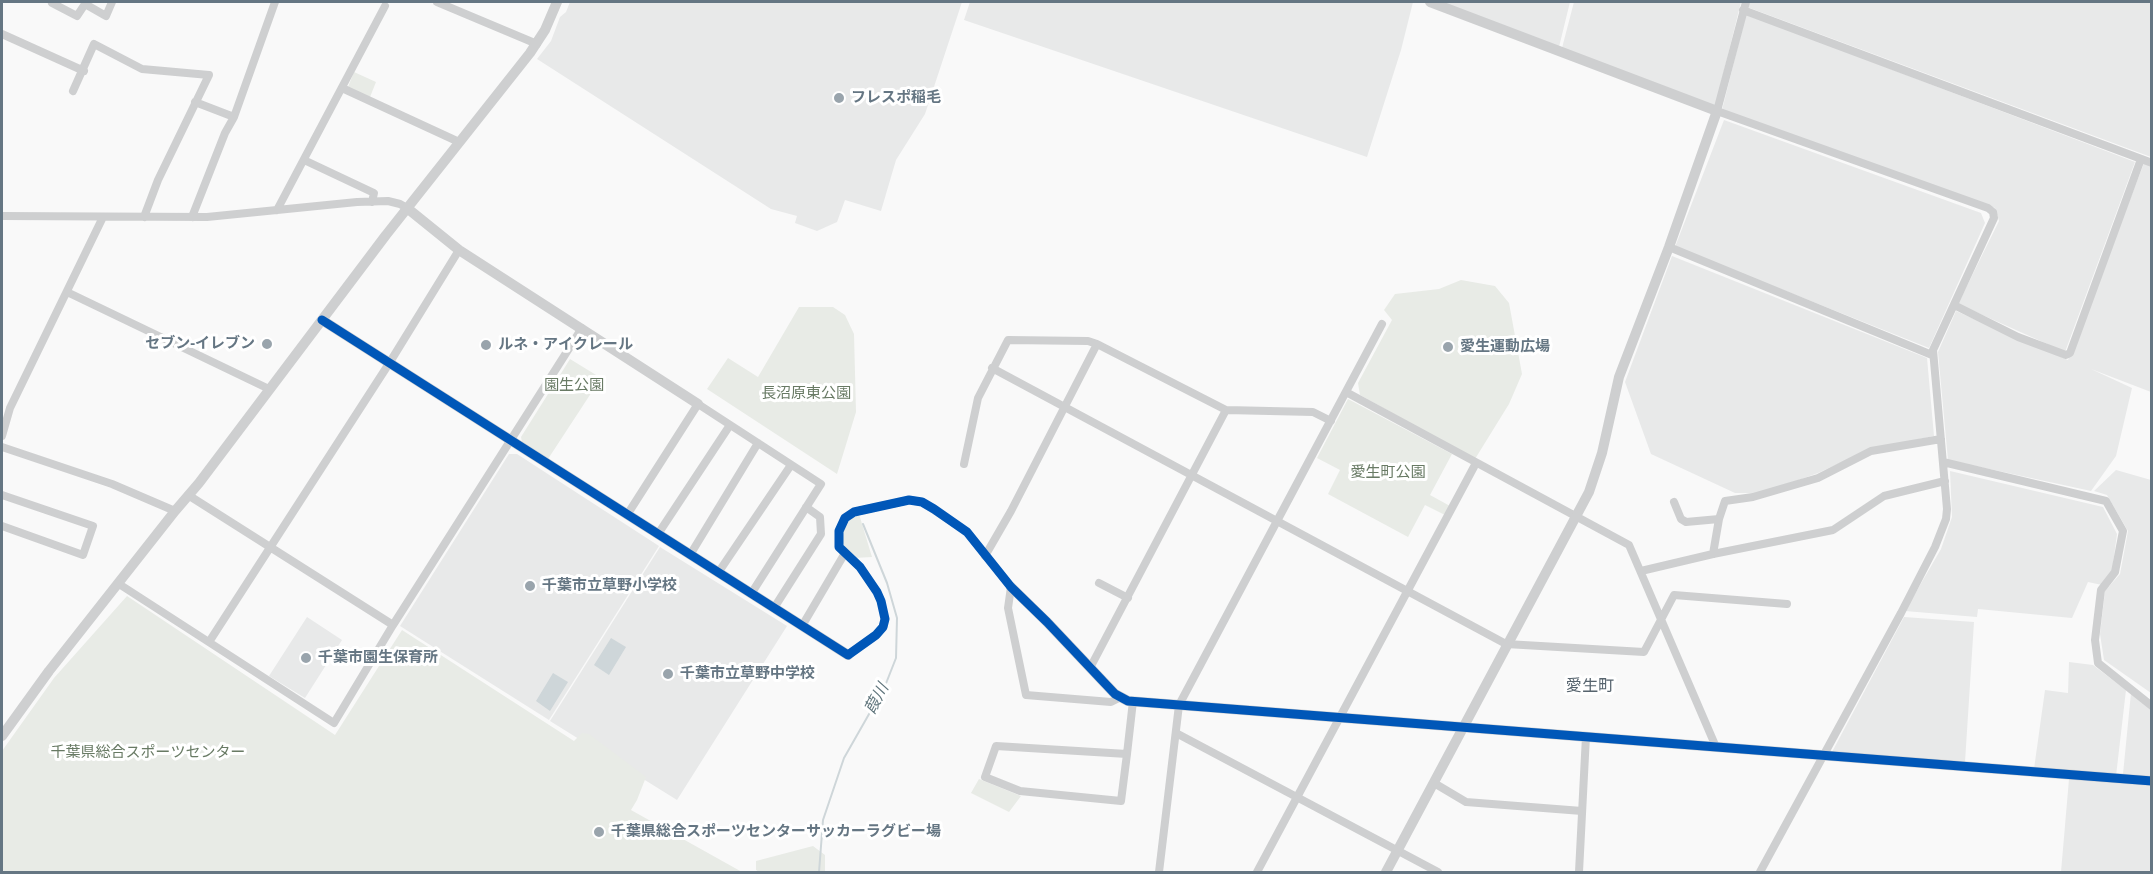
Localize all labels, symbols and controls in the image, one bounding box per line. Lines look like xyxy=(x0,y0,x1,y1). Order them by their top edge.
place label: フレスポ稲毛 xyxy=(851,89,941,107)
marker: フレスポ稲毛 xyxy=(832,91,846,105)
place label: セブン-イレブン xyxy=(145,335,255,353)
place label: ルネ・アイクレール xyxy=(498,336,633,354)
marker: セブン-イレブン xyxy=(260,337,274,351)
marker: ルネ・アイクレール xyxy=(479,338,493,352)
place label: 愛生運動広場 xyxy=(1460,338,1550,356)
marker: 愛生運動広場 xyxy=(1441,340,1455,354)
park label: 園生公園 xyxy=(544,377,604,395)
park label: 長沼原東公園 xyxy=(761,385,851,403)
park label: 愛生町公園 xyxy=(1351,464,1425,482)
place label: 千葉市立草野小学校 xyxy=(542,577,677,595)
marker: 千葉市立草野小学校 xyxy=(523,579,537,593)
place label: 千葉市園生保育所 xyxy=(318,649,438,667)
marker: 千葉市園生保育所 xyxy=(299,651,313,665)
place label: 千葉市立草野中学校 xyxy=(680,665,815,683)
marker: 千葉市立草野中学校 xyxy=(661,667,675,681)
district label: 愛生町 xyxy=(1566,676,1614,696)
water label: 葭川 xyxy=(861,680,893,718)
park label: 千葉県総合スポーツセンター xyxy=(51,744,245,762)
place label: 千葉県総合スポーツセンターサッカーラグビー場 xyxy=(611,823,941,841)
marker: 千葉県総合スポーツセンターサッカーラグビー場 xyxy=(592,825,606,839)

